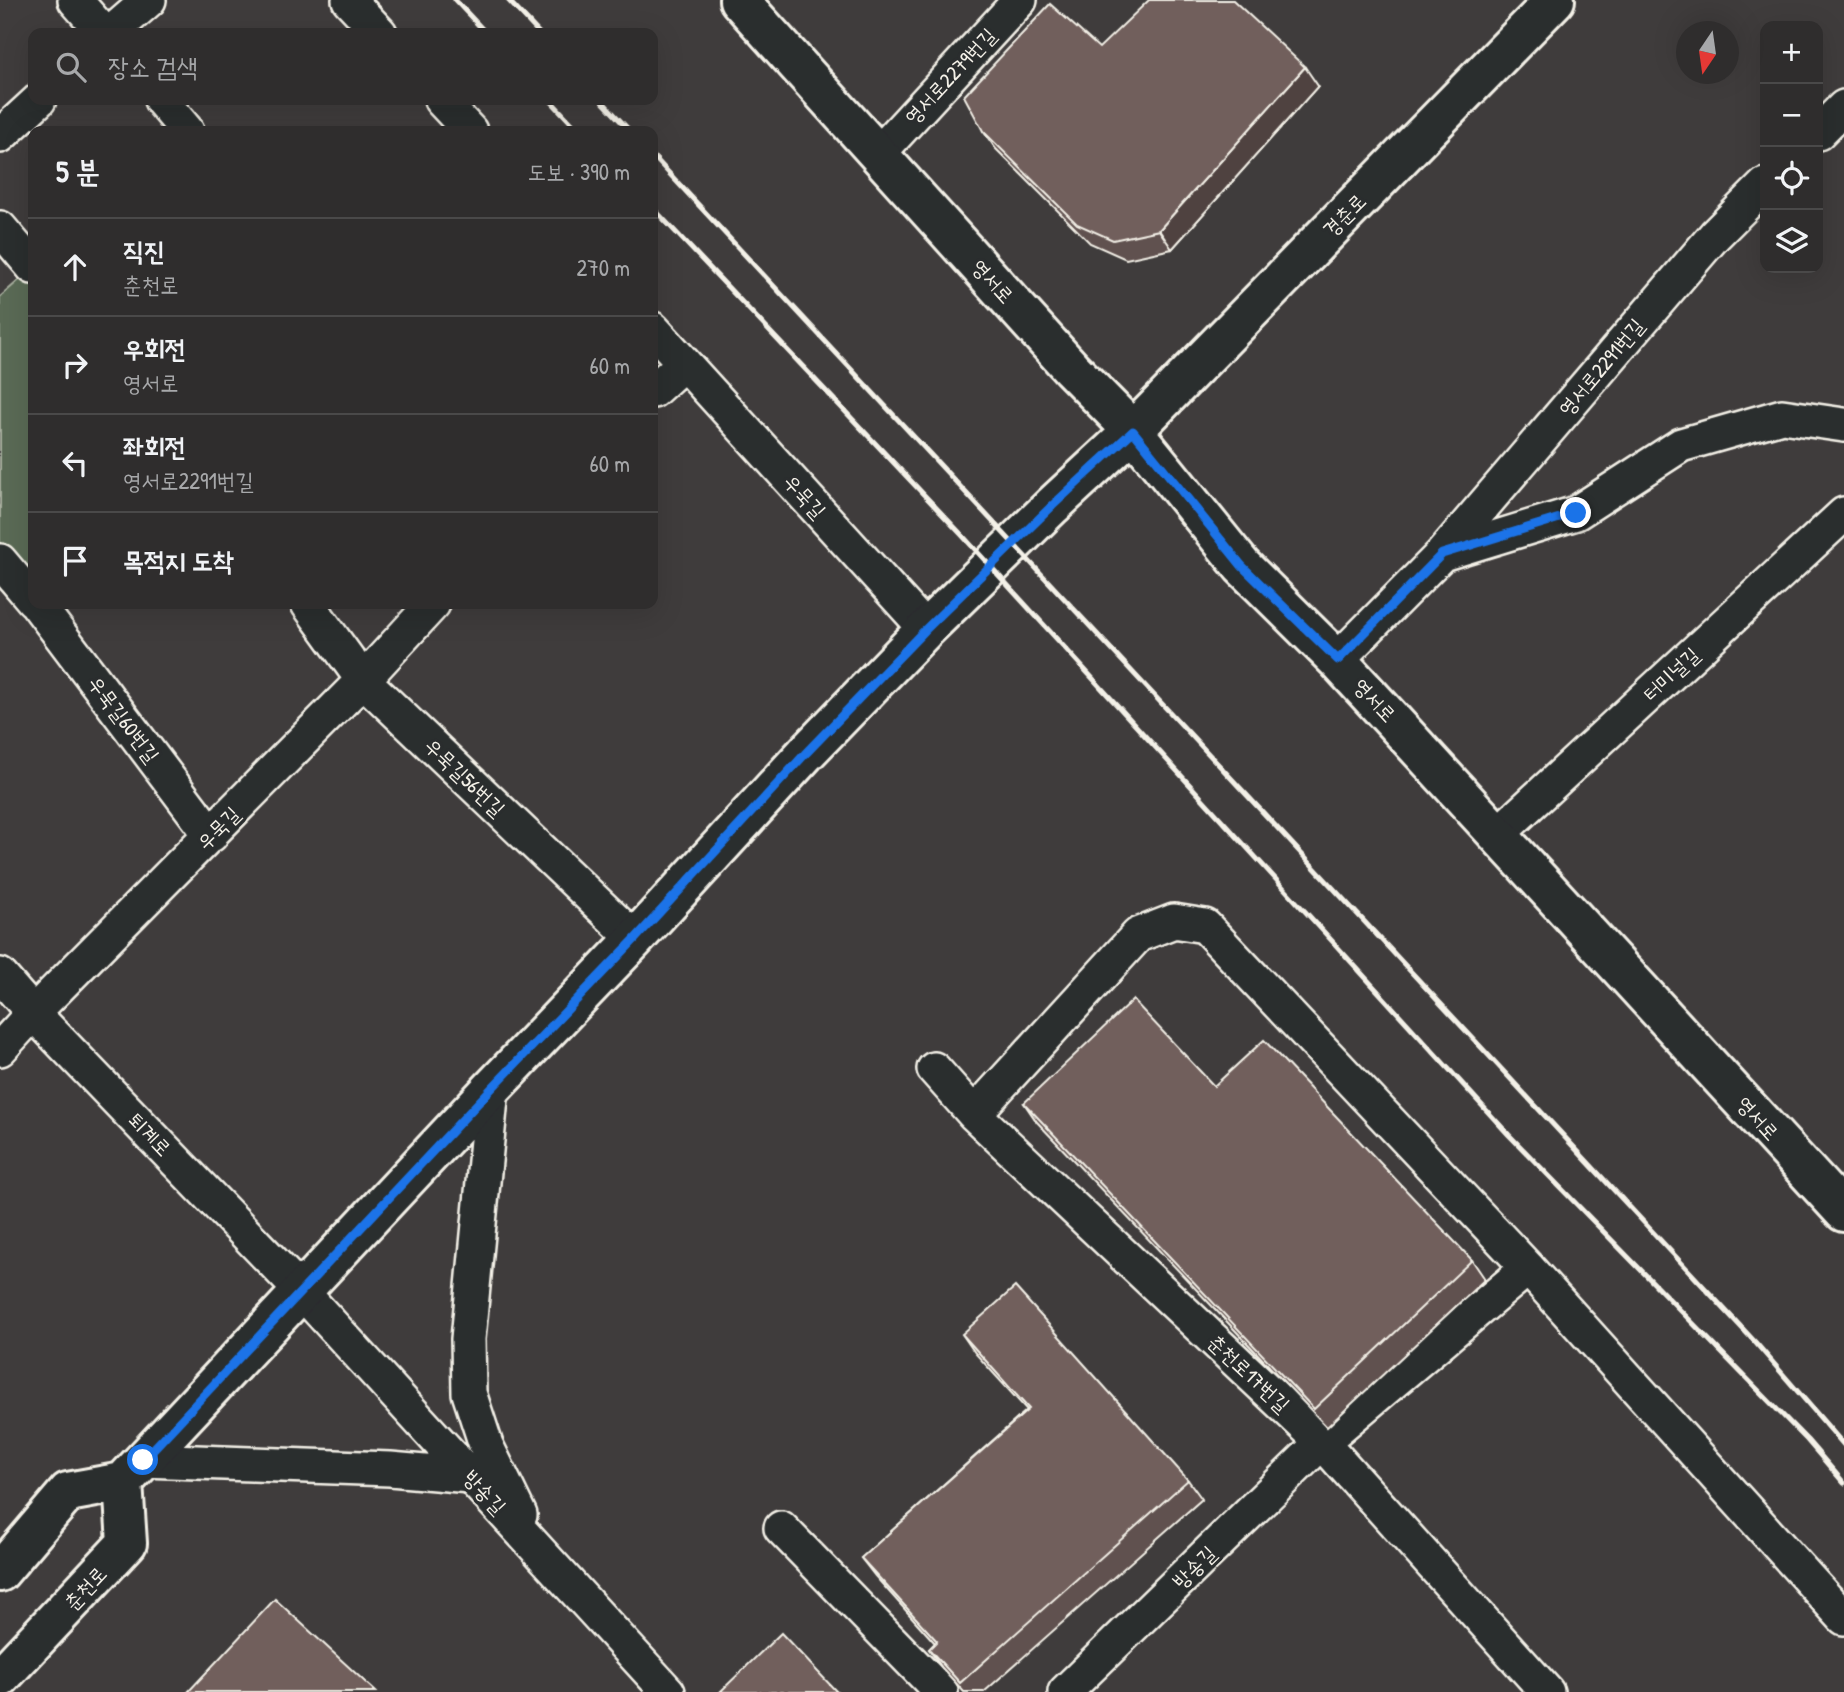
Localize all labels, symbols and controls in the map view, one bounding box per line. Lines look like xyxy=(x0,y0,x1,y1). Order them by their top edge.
street label: 영서로2279번길 xyxy=(898,21,1002,131)
north arrow xyxy=(1676,21,1739,84)
map controls xyxy=(1760,21,1823,273)
button: + xyxy=(1760,21,1823,84)
search box xyxy=(28,28,658,105)
icon: search xyxy=(52,48,90,86)
text: 장소 검색 xyxy=(108,49,198,84)
button: − xyxy=(1760,84,1823,147)
button: locate xyxy=(1760,147,1823,210)
text: 5 분 xyxy=(56,151,100,191)
text: 도보 · 390 m xyxy=(528,156,630,187)
street label: 경춘로 xyxy=(1316,187,1372,243)
button: layers xyxy=(1760,210,1823,273)
text: 직진 xyxy=(123,233,165,268)
icon: ahead xyxy=(56,248,94,286)
text: 270 m xyxy=(577,252,630,283)
street label: 영서로 xyxy=(965,252,1021,310)
text: 춘천로 xyxy=(123,269,179,300)
street label: 영서로2291번길 xyxy=(1551,312,1651,422)
text: 우회전 xyxy=(123,331,186,366)
icon: right xyxy=(56,346,94,384)
text: 60 m xyxy=(590,350,630,381)
text: 영서로 xyxy=(123,367,179,398)
text: 좌회전 xyxy=(123,429,186,464)
icon: left xyxy=(56,444,94,482)
text: 60 m xyxy=(590,448,630,479)
text: 영서로2291번길 xyxy=(123,465,254,496)
street label: 우묵길 xyxy=(777,467,833,525)
route end xyxy=(1560,497,1591,528)
icon: arrive xyxy=(56,542,94,580)
text: 목적지 도착 xyxy=(123,543,234,578)
street label: 터미널길 xyxy=(1636,640,1706,708)
street label: 우묵길60번길 xyxy=(82,669,166,769)
street label: 영서로 xyxy=(1347,672,1403,728)
street label: 우묵길56번길 xyxy=(418,731,512,823)
street label: 우묵길 xyxy=(190,800,246,856)
street label: 영서로 xyxy=(1730,1089,1786,1147)
street label: 퇴계로 xyxy=(122,1106,178,1162)
street label: 춘천로17번길 xyxy=(1202,1327,1296,1419)
route start xyxy=(127,1444,158,1475)
street label: 방송길 xyxy=(457,1464,513,1520)
street label: 방송길 xyxy=(1166,1539,1222,1595)
street label: 춘천로 xyxy=(57,1560,113,1616)

